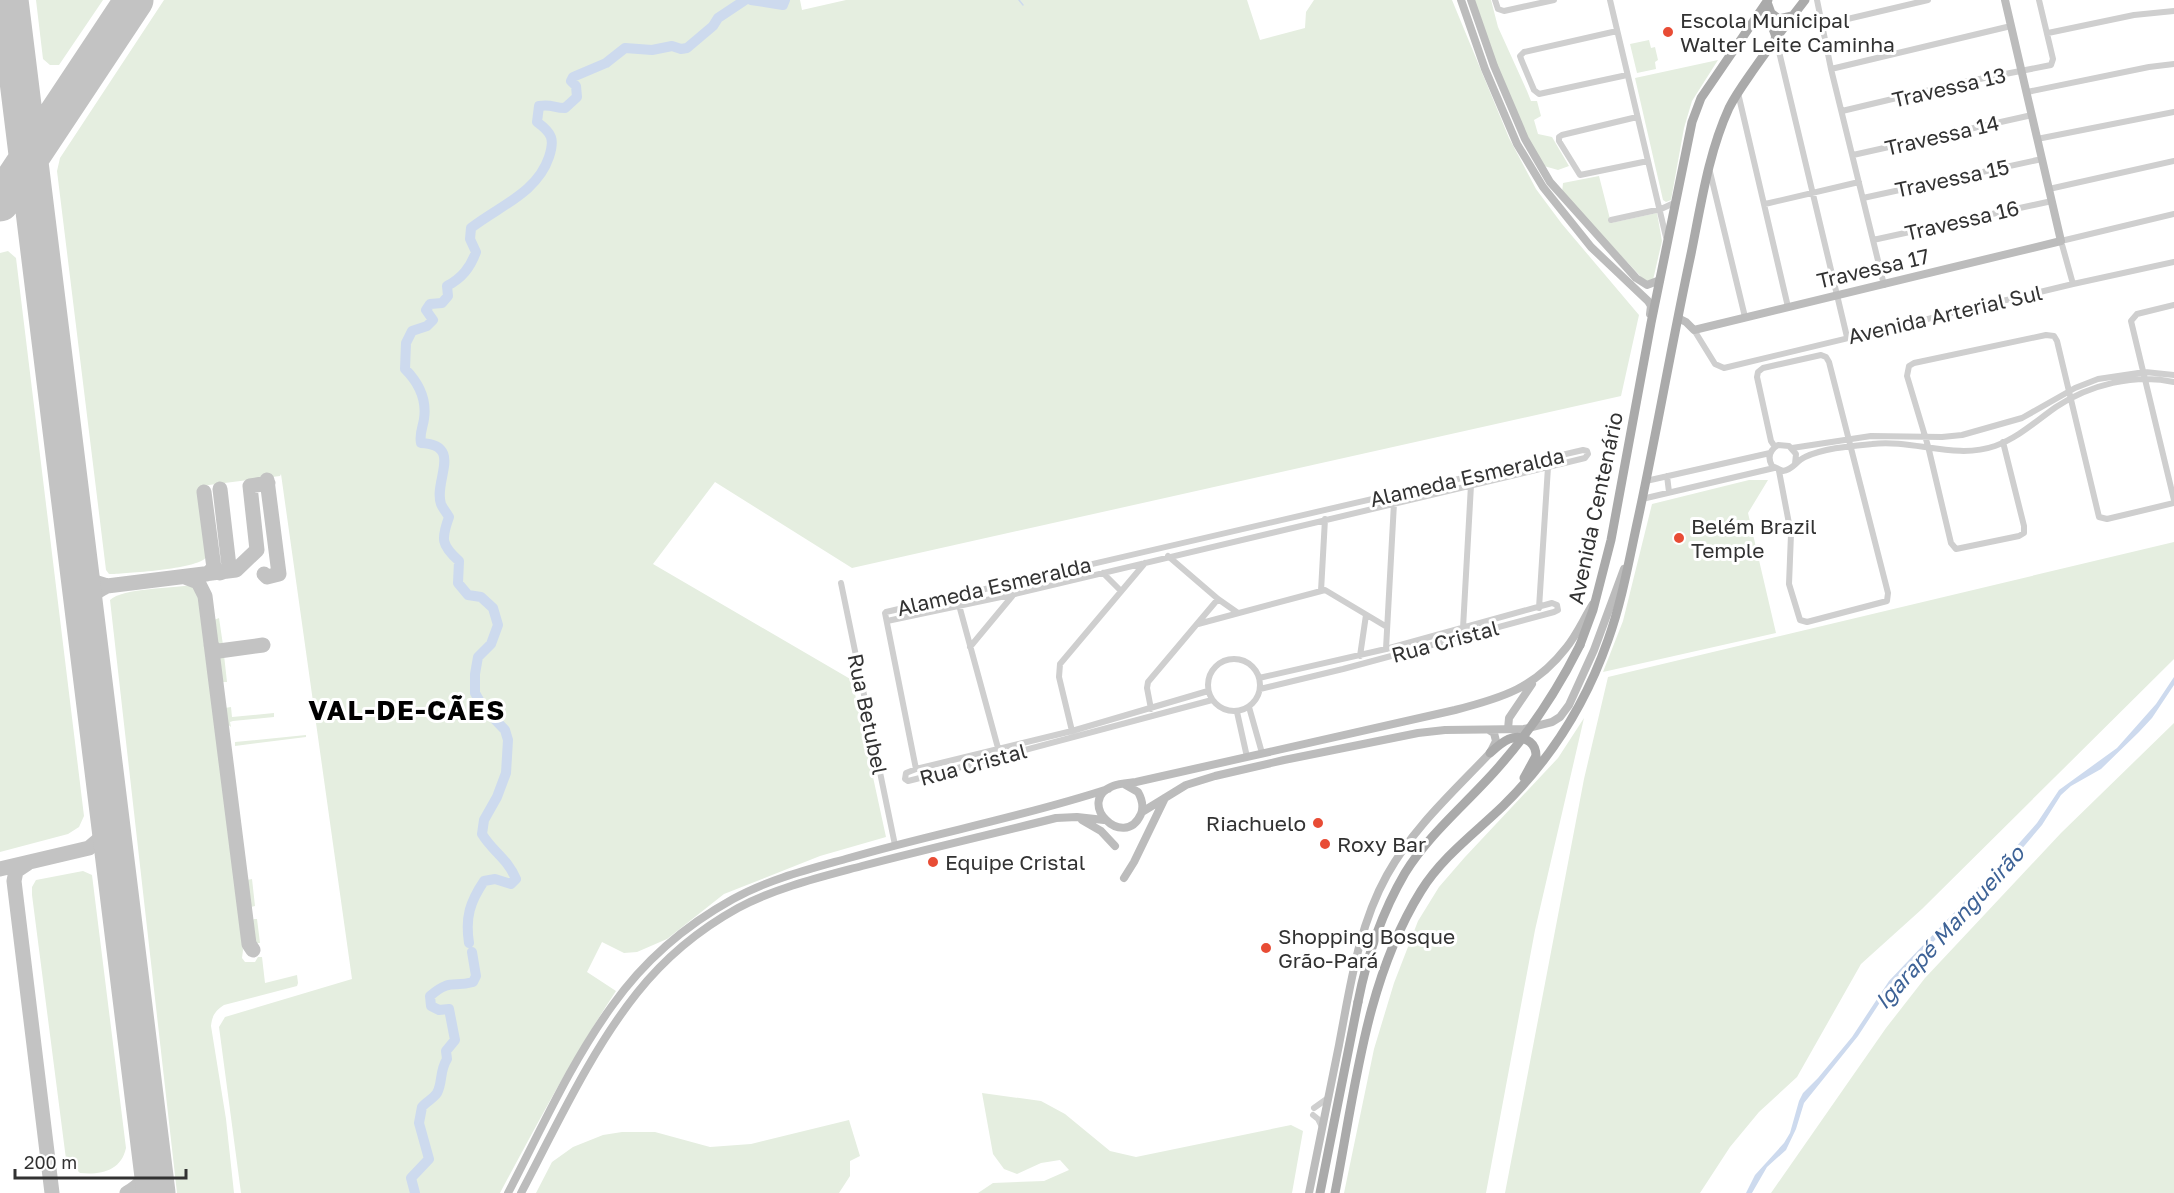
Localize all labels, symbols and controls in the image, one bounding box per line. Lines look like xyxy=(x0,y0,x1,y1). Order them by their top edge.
place label: Escola Municipal Walter Leite Caminha xyxy=(1680,7,1895,57)
marker: Escola Municipal Walter Leite Caminha xyxy=(1661,25,1675,39)
street label: Travessa 13 xyxy=(1890,61,2008,113)
street label: Travessa 14 xyxy=(1882,109,2002,161)
street label: Travessa 15 xyxy=(1893,153,2011,203)
street label: Travessa 16 xyxy=(1902,194,2022,246)
street label: Travessa 17 xyxy=(1814,242,1932,294)
street label: Avenida Arterial Sul xyxy=(1845,279,2045,349)
street label: Avenida Centenário xyxy=(1562,410,1628,606)
street label: Alameda Esmeralda xyxy=(1367,442,1567,512)
place label: Belém Brazil Temple xyxy=(1691,513,1817,563)
marker: Belém Brazil Temple xyxy=(1672,531,1686,545)
street label: Alameda Esmeralda xyxy=(894,551,1094,621)
street label: Rua Cristal xyxy=(1389,614,1501,668)
street label: Rua Betubel xyxy=(843,651,893,777)
district label: VAL-DE-CÃES xyxy=(308,694,506,726)
street label: Rua Cristal xyxy=(917,737,1029,791)
place label: Riachuelo xyxy=(1206,810,1306,836)
marker: Riachuelo xyxy=(1311,816,1325,830)
place label: Roxy Bar xyxy=(1337,831,1426,857)
marker: Roxy Bar xyxy=(1318,837,1332,851)
water label: Igarapé Mangueirão xyxy=(1869,839,2030,1014)
place label: Equipe Cristal xyxy=(945,849,1085,875)
marker: Equipe Cristal xyxy=(926,855,940,869)
place label: Shopping Bosque Grão-Pará xyxy=(1278,923,1455,973)
marker: Shopping Bosque Grão-Pará xyxy=(1259,941,1273,955)
scale bar xyxy=(15,1142,186,1180)
text: 200 m xyxy=(24,1151,77,1173)

